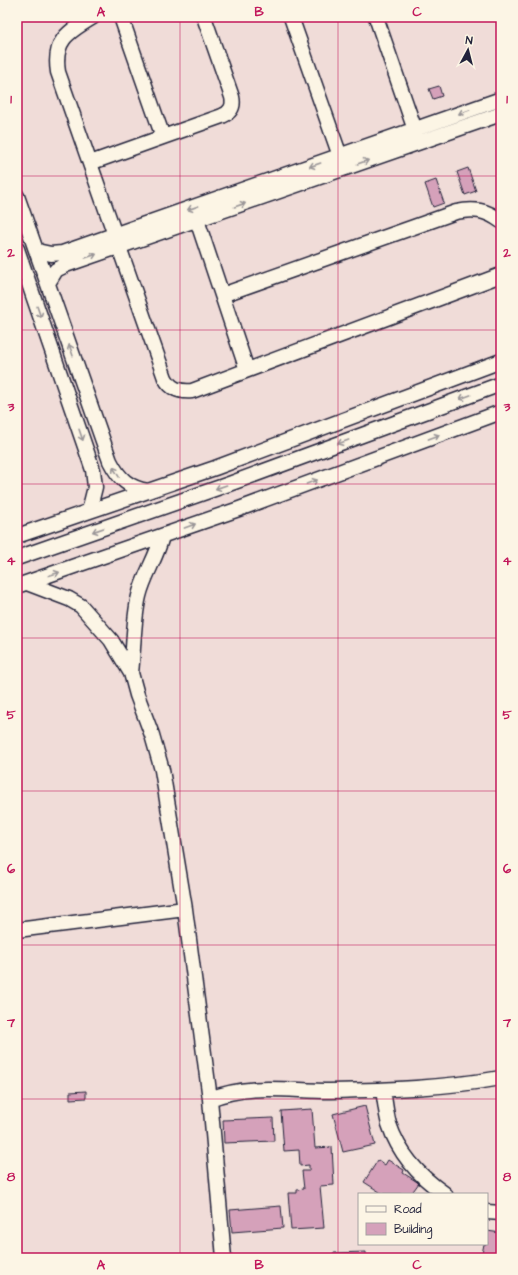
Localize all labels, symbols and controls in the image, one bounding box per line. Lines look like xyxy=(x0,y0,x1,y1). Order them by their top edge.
text: A xyxy=(97,3,106,21)
text: B xyxy=(254,3,264,21)
text: C xyxy=(412,3,422,21)
north arrow xyxy=(448,30,488,70)
text: N xyxy=(465,33,474,48)
text: 1 xyxy=(10,90,12,108)
text: 1 xyxy=(506,90,508,108)
one-way arrow xyxy=(458,109,471,116)
one-way arrow xyxy=(356,158,368,166)
one-way arrow xyxy=(309,162,322,169)
one-way arrow xyxy=(233,201,246,208)
one-way arrow xyxy=(187,204,199,212)
text: 2 xyxy=(6,244,15,262)
text: 2 xyxy=(502,244,511,262)
one-way arrow xyxy=(84,252,96,260)
one-way arrow xyxy=(36,306,43,319)
one-way arrow xyxy=(67,344,74,357)
one-way arrow xyxy=(459,394,471,402)
text: 3 xyxy=(7,398,15,416)
text: 3 xyxy=(503,398,511,416)
one-way arrow xyxy=(78,429,85,442)
one-way arrow xyxy=(427,432,439,440)
one-way arrow xyxy=(337,439,349,447)
one-way arrow xyxy=(112,466,120,478)
one-way arrow xyxy=(306,477,318,485)
one-way arrow xyxy=(215,484,227,492)
one-way arrow xyxy=(183,522,196,529)
one-way arrow xyxy=(91,527,104,534)
text: 4 xyxy=(7,552,16,570)
text: 4 xyxy=(503,552,512,570)
one-way arrow xyxy=(47,570,60,577)
text: 5 xyxy=(6,706,16,724)
text: 5 xyxy=(502,706,512,724)
text: 6 xyxy=(7,860,16,878)
text: 6 xyxy=(503,860,512,878)
text: 7 xyxy=(6,1014,16,1032)
text: 7 xyxy=(502,1014,512,1032)
text: 8 xyxy=(7,1168,16,1186)
text: 8 xyxy=(503,1168,512,1186)
legend xyxy=(358,1193,488,1245)
text: Road xyxy=(394,1201,422,1218)
text: Building xyxy=(394,1221,432,1239)
text: A xyxy=(97,1256,106,1274)
text: B xyxy=(254,1256,264,1274)
text: C xyxy=(412,1256,422,1274)

